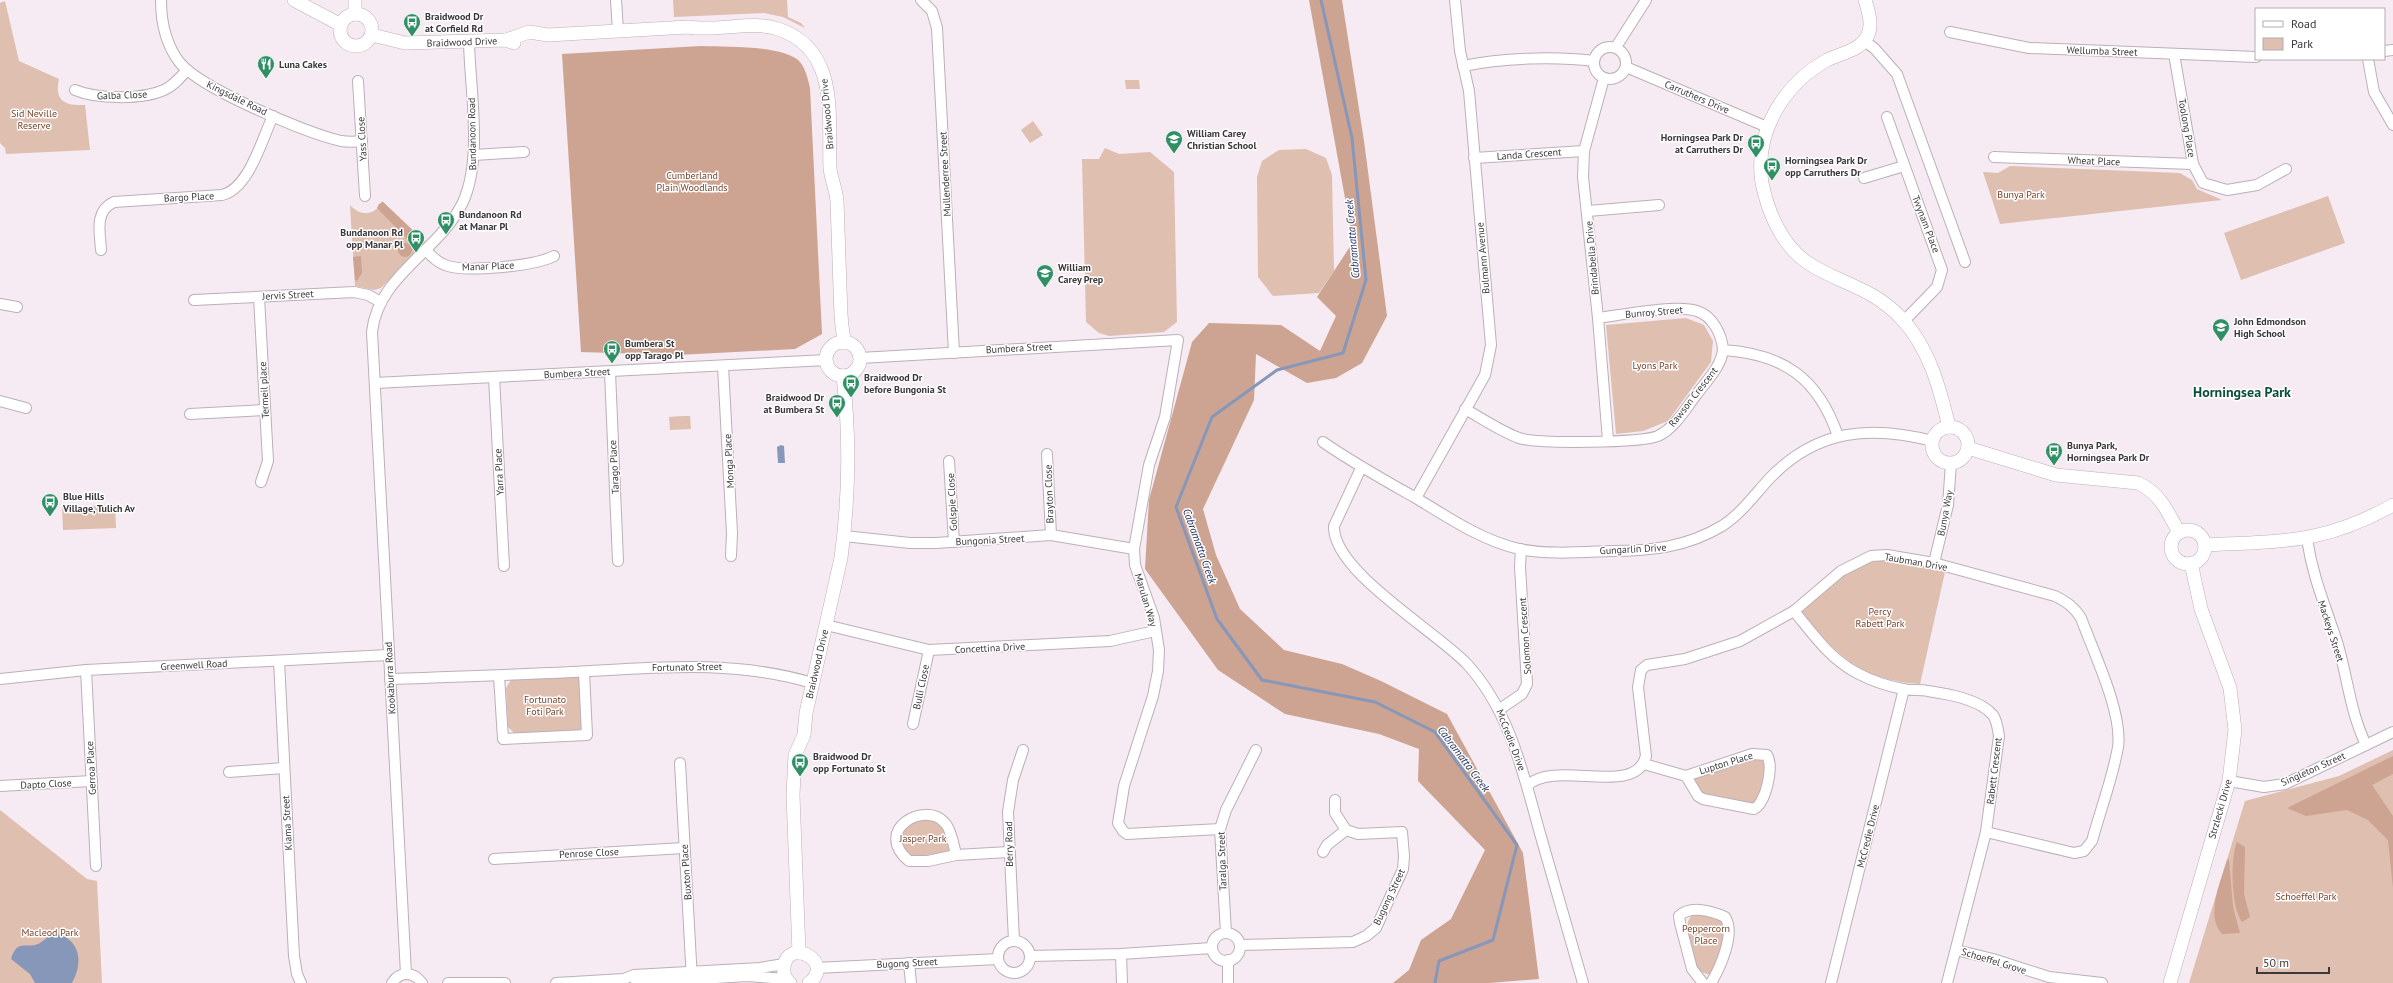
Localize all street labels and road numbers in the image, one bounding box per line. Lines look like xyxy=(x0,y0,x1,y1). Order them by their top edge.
street label: Braidwood Drive xyxy=(426,34,498,50)
street label: Wellumba Street xyxy=(2066,43,2138,59)
street label: Carruthers Drive xyxy=(1663,77,1731,117)
street label: Kingsdale Road xyxy=(204,78,270,118)
street label: Braidwood Drive xyxy=(817,78,837,150)
street label: Galba Close xyxy=(97,88,147,102)
street label: Bundanoon Road xyxy=(465,98,479,170)
street label: Toolong Place xyxy=(2175,98,2199,158)
street label: Yass Close xyxy=(354,117,370,161)
street label: Mullenderree Street xyxy=(936,131,954,217)
street label: Landa Crescent xyxy=(1496,145,1562,163)
street label: Wheat Place xyxy=(2067,154,2121,168)
street label: Bargo Place xyxy=(163,189,215,205)
street label: Twynam Place xyxy=(1909,193,1943,255)
street label: Brindabella Drive xyxy=(1582,221,1602,295)
street label: Bulmann Avenue xyxy=(1473,222,1493,294)
street label: Manar Place xyxy=(462,259,514,273)
street label: Jervis Street xyxy=(261,287,315,303)
street label: Bunroy Street xyxy=(1625,303,1684,321)
street label: Bumbera Street xyxy=(986,340,1053,356)
street label: Termeil place xyxy=(256,361,272,419)
street label: Rawson Crescent xyxy=(1666,364,1721,429)
street label: Bumbera Street xyxy=(544,365,611,381)
street label: Monga Place xyxy=(721,433,737,489)
street label: Tarago Place xyxy=(606,440,622,494)
street label: Yarra Place xyxy=(491,448,507,496)
street label: Brayton Close xyxy=(1041,464,1057,524)
street label: Golspie Close xyxy=(944,473,960,531)
street label: Bunya Way xyxy=(1934,489,1956,537)
street label: Bungonia Street xyxy=(955,532,1025,548)
street label: Gungarlin Drive xyxy=(1599,541,1667,557)
street label: Taubman Drive xyxy=(1883,550,1949,574)
street label: Marulan Way xyxy=(1132,572,1160,629)
street label: Solomon Crescent xyxy=(1516,597,1534,675)
street label: Mackeys Street xyxy=(2315,599,2347,664)
street label: Braidwood Drive xyxy=(803,628,831,700)
street label: Concettina Drive xyxy=(954,640,1026,656)
street label: Kookaburra Road xyxy=(382,641,398,715)
street label: Greenwell Road xyxy=(160,657,228,673)
street label: Fortunato Street xyxy=(652,660,723,674)
street label: Bulli Close xyxy=(910,663,932,711)
street label: McCredie Drive xyxy=(1493,707,1529,773)
street label: Rabett Crescent xyxy=(1983,736,2005,805)
street label: Gerroa Place xyxy=(83,741,99,795)
street label: Lupton Place xyxy=(1698,749,1754,777)
street label: Singleton Street xyxy=(2279,749,2348,789)
street label: Dapto Close xyxy=(20,776,72,792)
street label: Strzlecki Drive xyxy=(2205,778,2235,840)
street label: Kiama Street xyxy=(279,795,295,851)
street label: McCredie Drive xyxy=(1854,803,1882,869)
street label: Berry Road xyxy=(1002,821,1016,867)
street label: Taralga Street xyxy=(1214,831,1230,891)
street label: Buxton Place xyxy=(678,844,694,900)
street label: Penrose Close xyxy=(559,845,619,861)
street label: Bugong Street xyxy=(1370,866,1408,927)
street label: Schoeffel Grove xyxy=(1960,945,2028,977)
street label: Bugong Street xyxy=(876,955,938,971)

